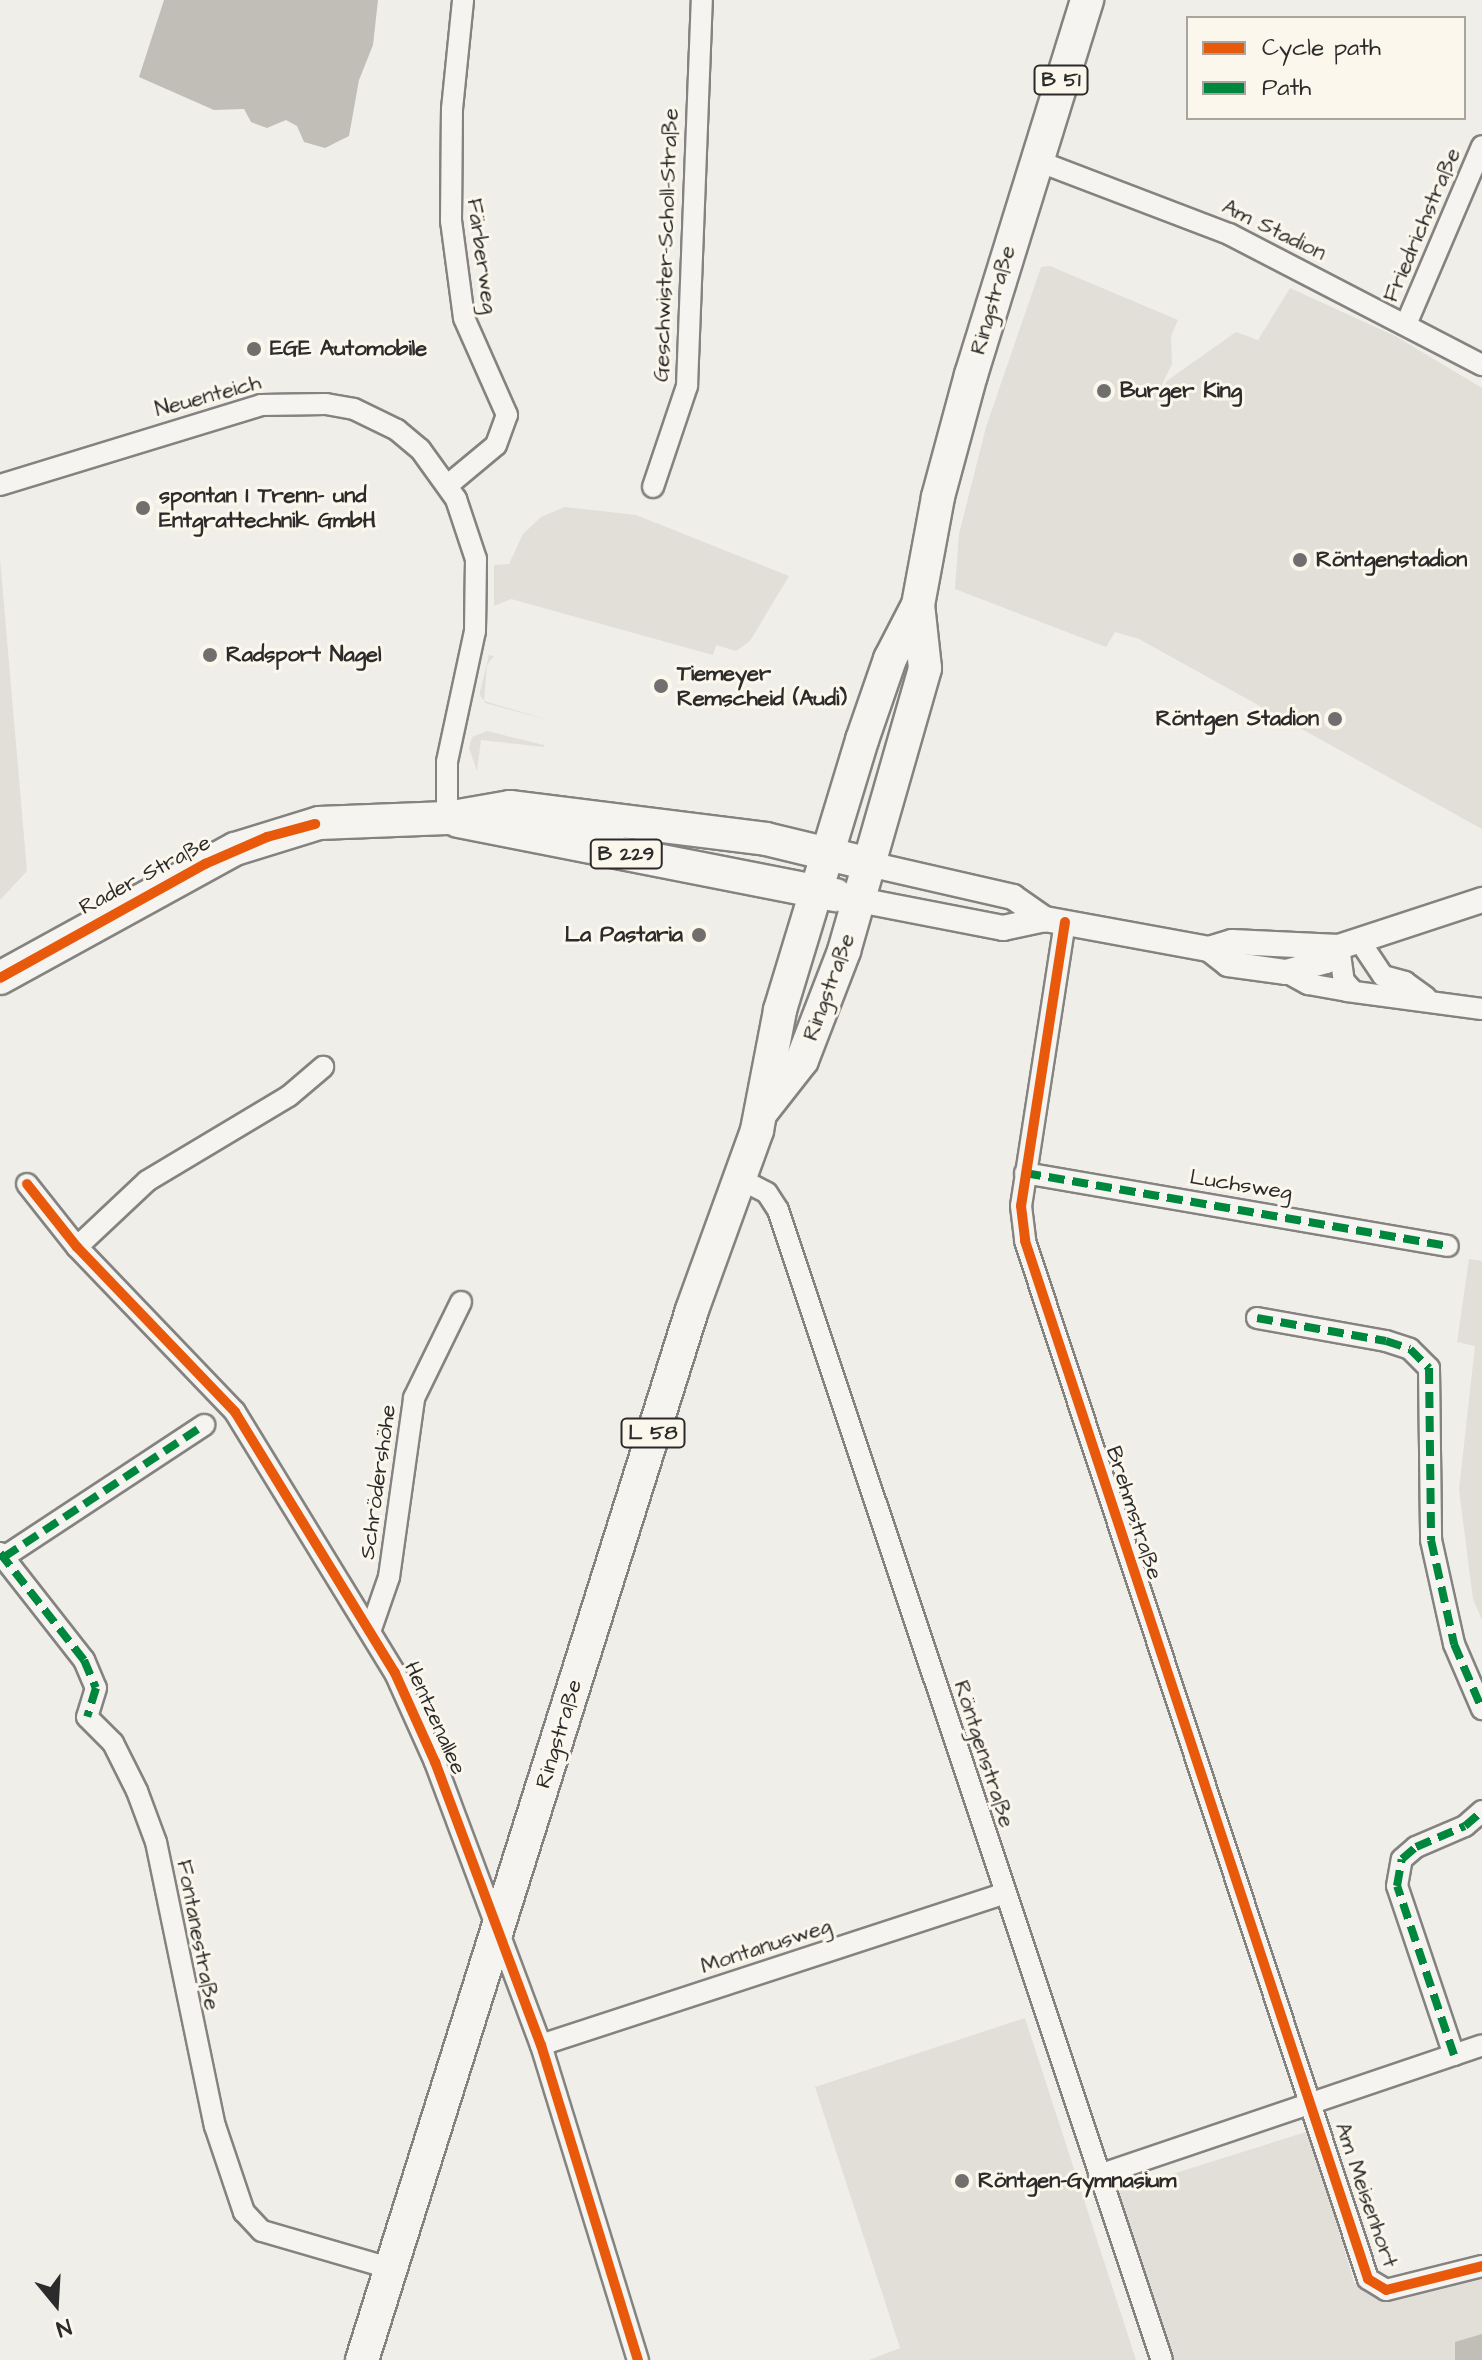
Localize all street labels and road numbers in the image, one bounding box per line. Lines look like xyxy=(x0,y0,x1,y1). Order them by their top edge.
road number: B 51 xyxy=(1033,64,1089,96)
street label: Geschwister-Scholl-Straße xyxy=(648,108,684,382)
street label: Friedrichstraße xyxy=(1378,144,1466,306)
street label: Am Stadion xyxy=(1218,194,1330,266)
street label: Färberweg xyxy=(461,197,503,315)
street label: Ringstraße xyxy=(965,242,1021,358)
street label: Neuenteich xyxy=(152,369,264,423)
street label: Rader Straße xyxy=(75,829,215,921)
road number: B 229 xyxy=(588,838,664,870)
street label: Ringstraße xyxy=(797,930,861,1044)
street label: Luchsweg xyxy=(1188,1164,1294,1206)
street label: Schrödershöhe xyxy=(354,1403,402,1561)
road number: L 58 xyxy=(619,1417,687,1449)
street label: Brehmstraße xyxy=(1100,1443,1168,1583)
street label: Hentzenallee xyxy=(398,1657,472,1779)
street label: Ringstraße xyxy=(530,1677,588,1791)
street label: Röntgenstraße xyxy=(948,1677,1020,1831)
street label: Fontanestraße xyxy=(171,1858,225,2012)
street label: Montanusweg xyxy=(697,1912,835,1980)
street label: Am Meisenhort xyxy=(1329,2119,1403,2271)

